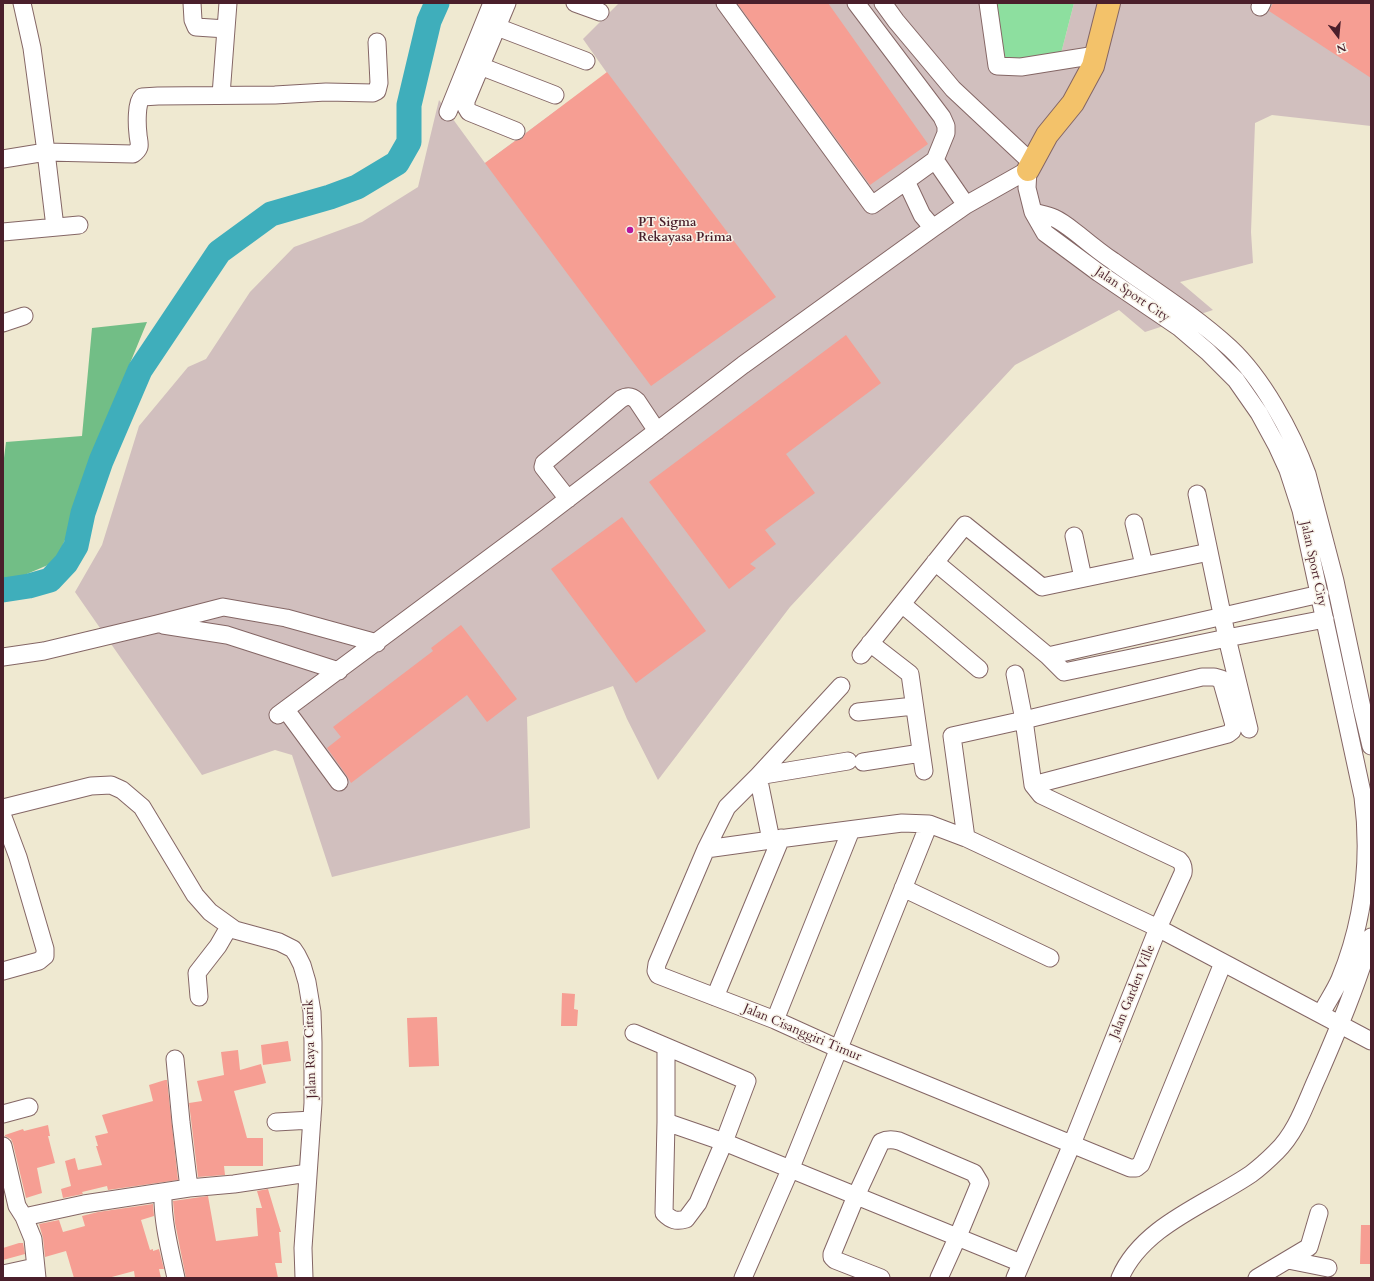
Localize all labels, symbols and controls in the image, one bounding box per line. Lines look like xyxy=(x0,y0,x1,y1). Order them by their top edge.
north arrow xyxy=(1318,16,1358,56)
text: N xyxy=(1335,39,1348,57)
place label: PT Sigma Rekayasa Prima xyxy=(638,215,732,246)
marker: PT Sigma Rekayasa Prima xyxy=(625,225,635,235)
street label: Jalan Sport City xyxy=(1091,264,1173,326)
street label: Jalan Sport City xyxy=(1296,520,1330,608)
street label: Jalan Garden Ville xyxy=(1107,943,1159,1041)
street label: Jalan Raya Citarik xyxy=(301,999,321,1099)
street label: Jalan Cisanggiri Timur xyxy=(741,1001,863,1065)

